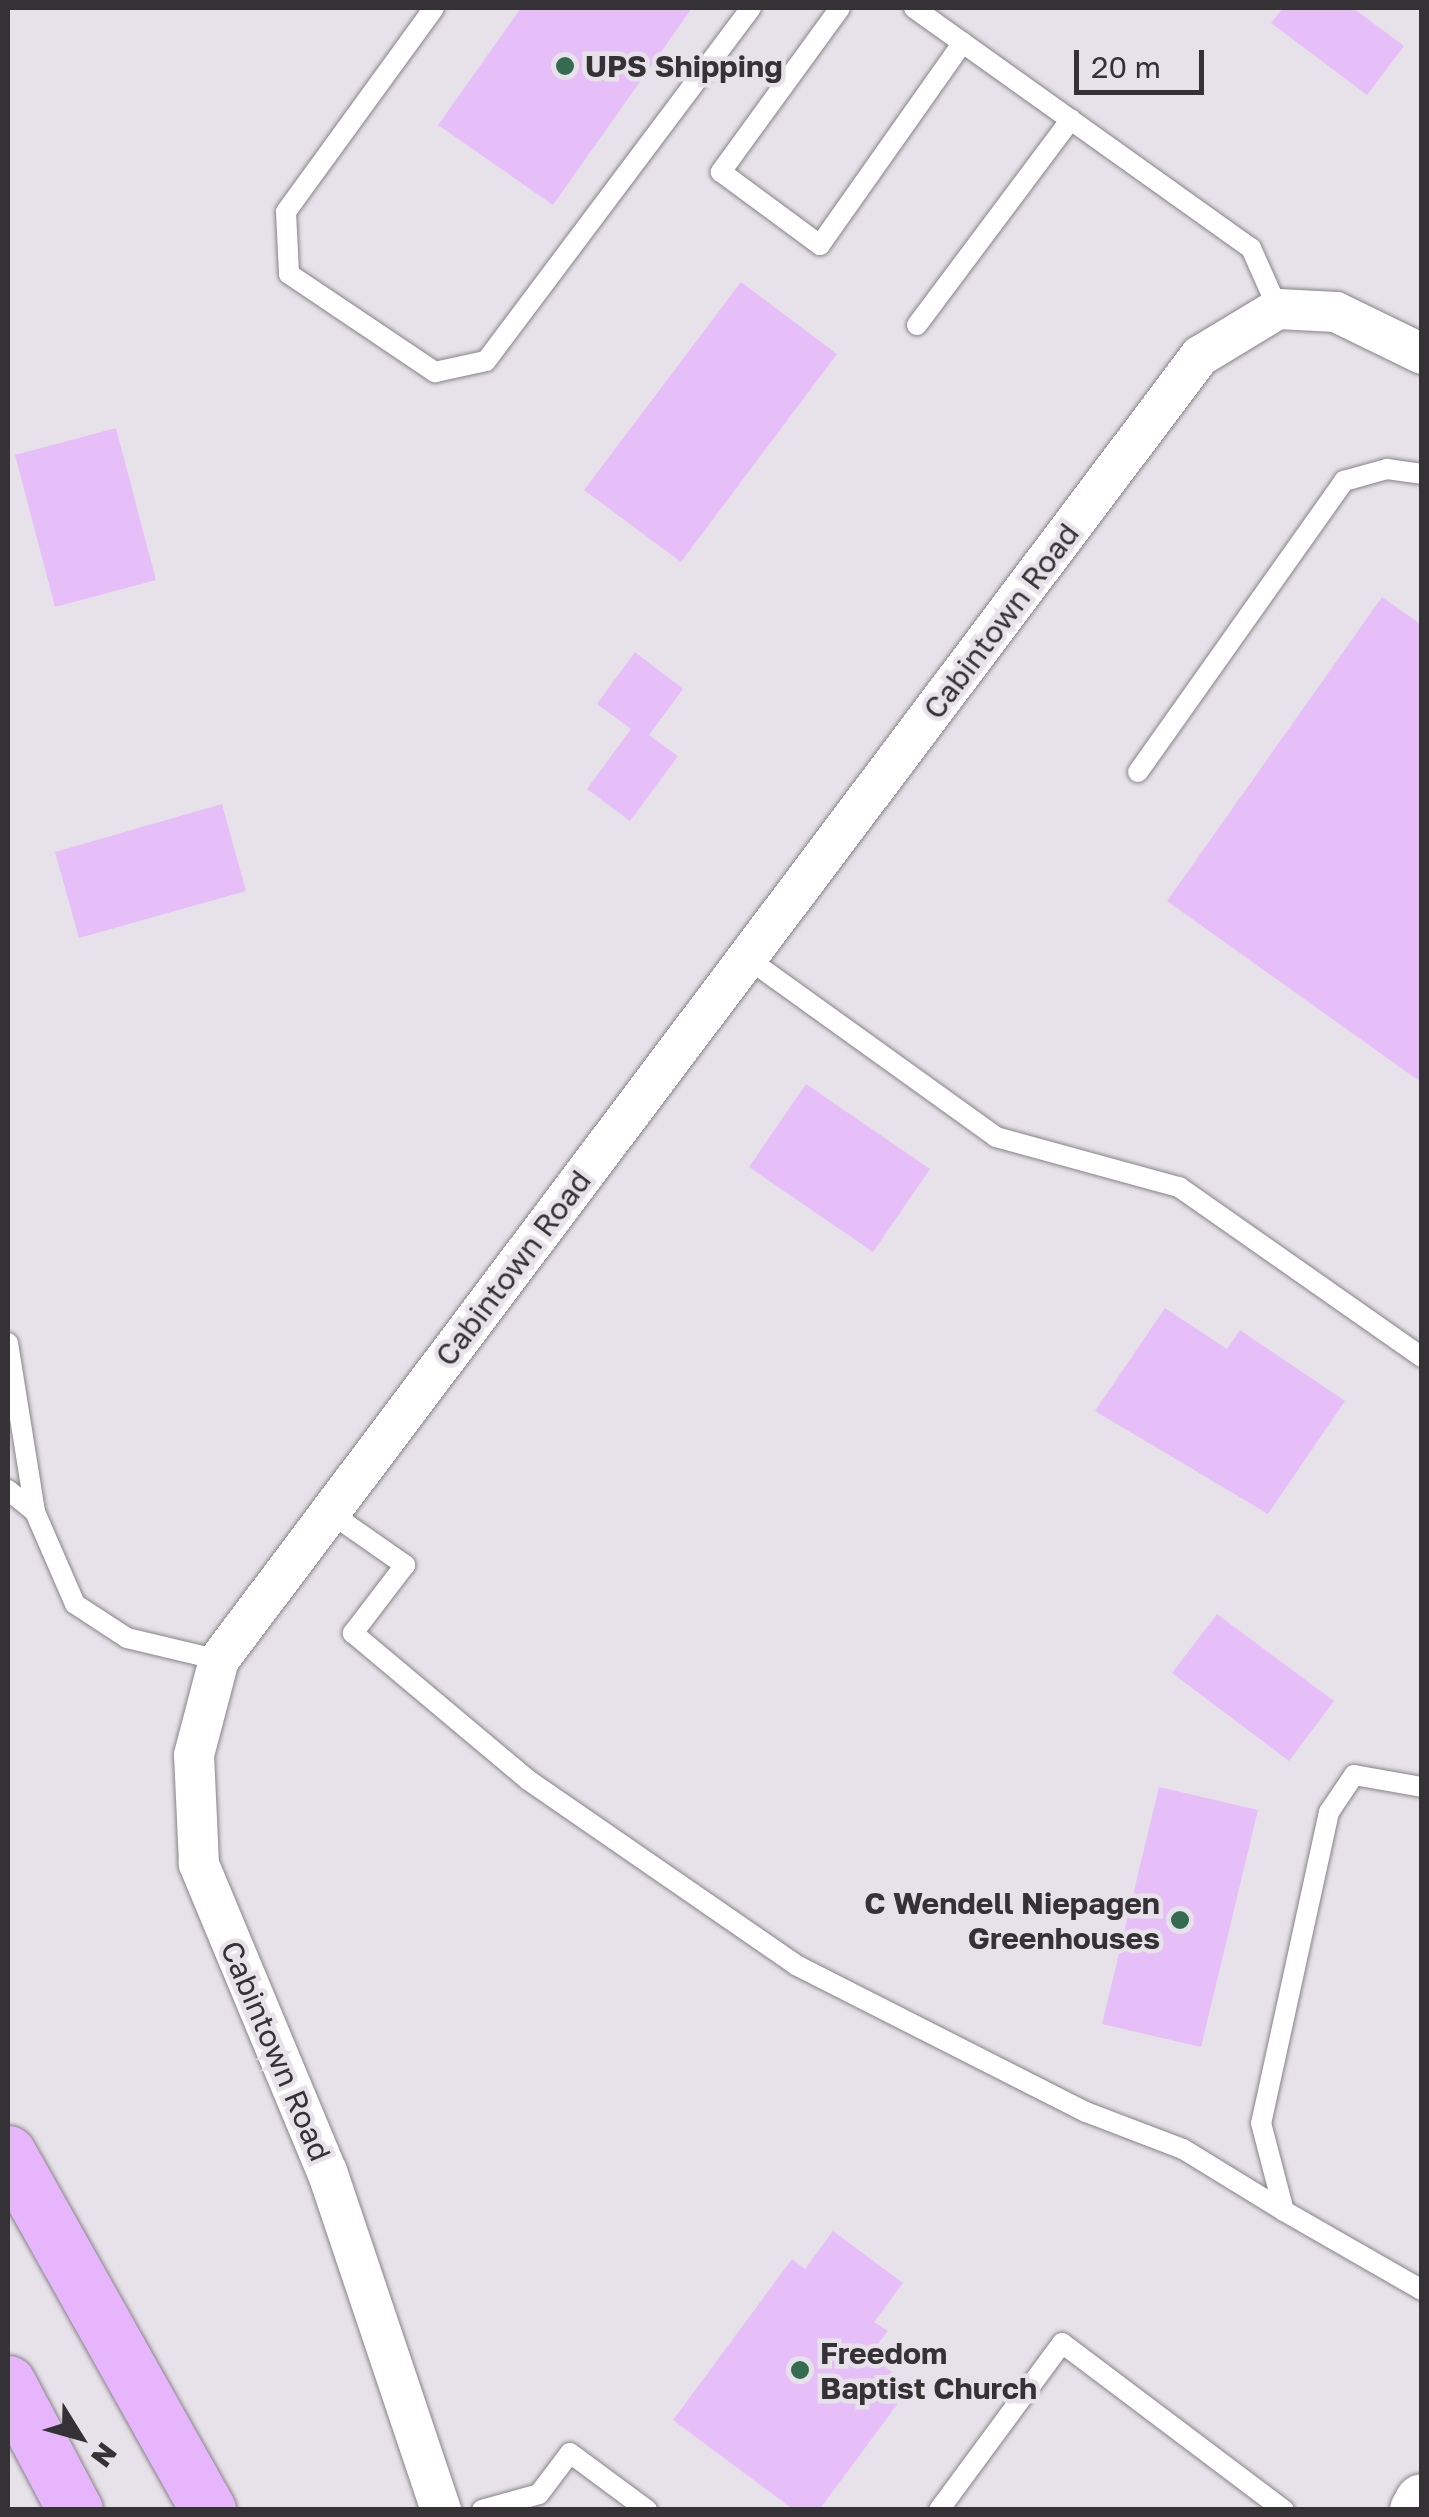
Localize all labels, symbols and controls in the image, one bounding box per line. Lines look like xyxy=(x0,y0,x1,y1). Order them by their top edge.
scale bar xyxy=(1079,30,1209,92)
place label: UPS Shipping xyxy=(585,48,783,84)
text: 20 m xyxy=(1091,49,1161,85)
marker: UPS Shipping xyxy=(554,55,576,77)
street label: Cabintown Road xyxy=(916,516,1086,726)
street label: Cabintown Road xyxy=(428,1163,598,1373)
place label: C Wendell Niepagen Greenhouses xyxy=(864,1885,1160,1956)
marker: C Wendell Niepagen Greenhouses xyxy=(1169,1909,1191,1931)
street label: Cabintown Road xyxy=(213,1936,339,2166)
place label: Freedom Baptist Church xyxy=(820,2335,1037,2406)
marker: Freedom Baptist Church xyxy=(789,2359,811,2381)
north arrow xyxy=(30,2387,130,2487)
text: N xyxy=(85,2437,124,2474)

